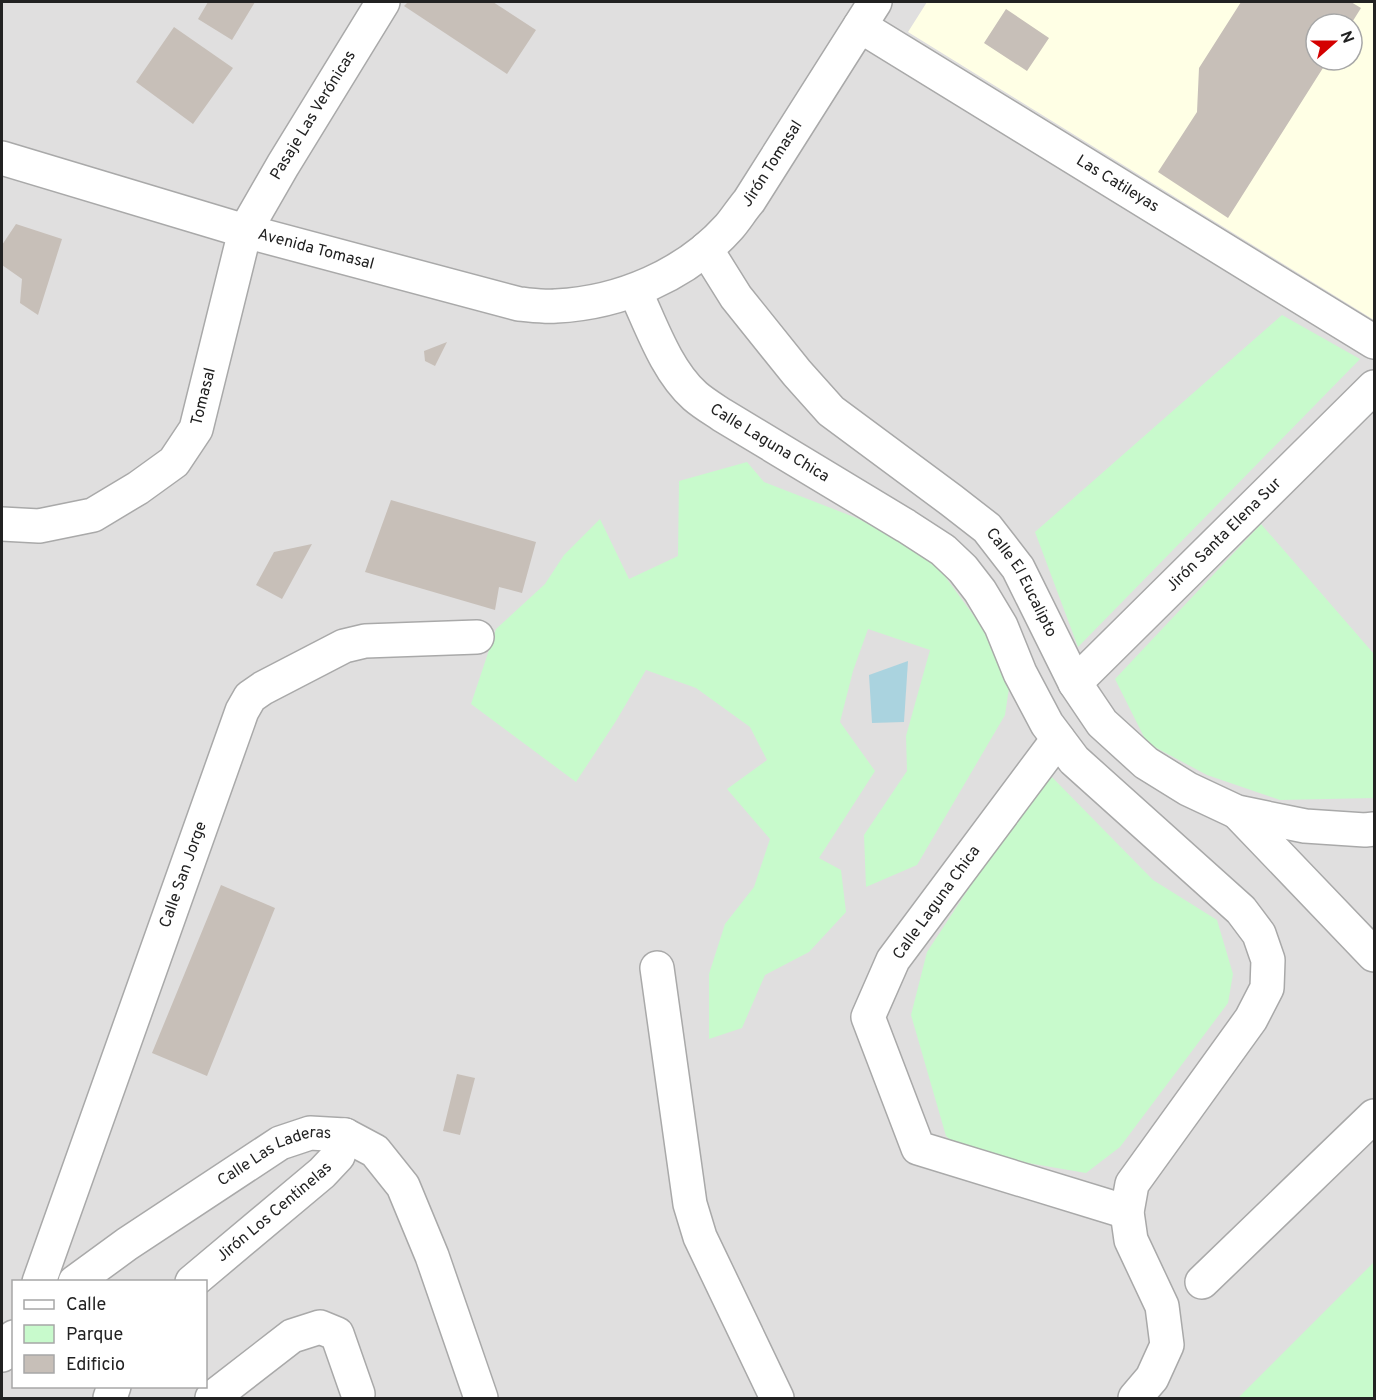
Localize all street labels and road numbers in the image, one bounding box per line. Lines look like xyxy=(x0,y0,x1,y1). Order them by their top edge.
street label: Pasaje Las Verónicas xyxy=(266,47,361,184)
street label: Jirón Tomasal xyxy=(738,117,807,212)
street label: Las Catileyas xyxy=(1072,151,1162,217)
street label: Avenida Tomasal xyxy=(256,225,376,275)
street label: Tomasal xyxy=(187,366,221,428)
street label: Calle Laguna Chica xyxy=(706,400,833,487)
street label: Jirón Santa Elena Sur xyxy=(1162,474,1286,597)
street label: Calle El Eucalipto xyxy=(981,524,1061,641)
street label: Calle San Jorge xyxy=(156,819,212,931)
street label: Calle Laguna Chica xyxy=(889,842,985,964)
street label: Calle Las Laderas xyxy=(214,1123,332,1191)
street label: Jirón Los Centinelas xyxy=(213,1158,337,1267)

